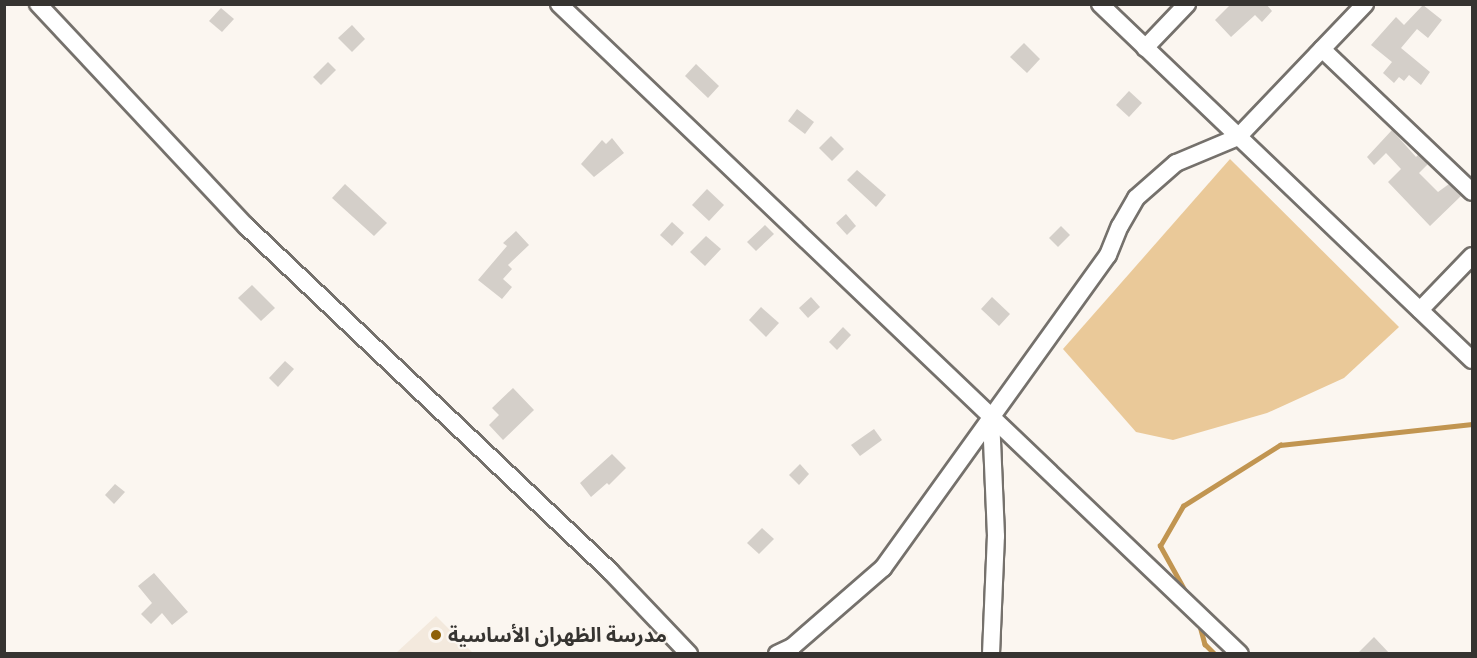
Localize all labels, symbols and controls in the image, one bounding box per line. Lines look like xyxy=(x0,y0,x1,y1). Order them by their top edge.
place label: مدرسة الظهران الأساسية xyxy=(448,623,667,647)
marker: مدرسة الظهران الأساسية xyxy=(429,628,443,642)

